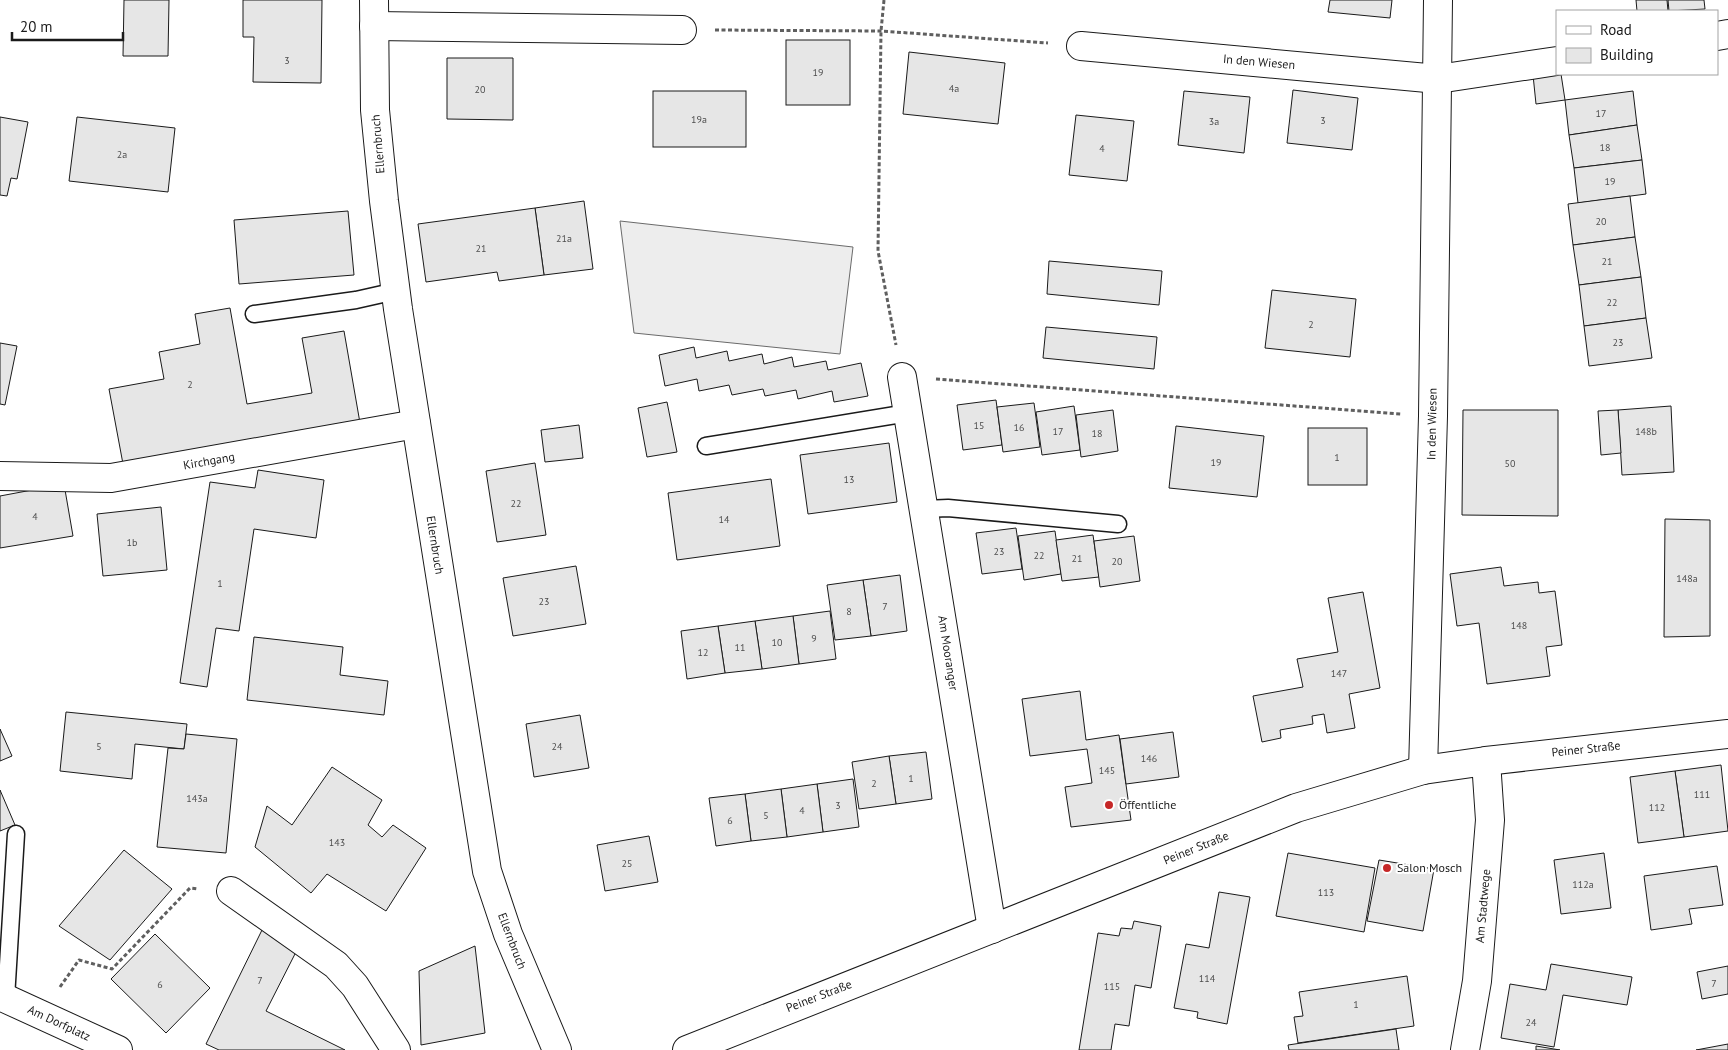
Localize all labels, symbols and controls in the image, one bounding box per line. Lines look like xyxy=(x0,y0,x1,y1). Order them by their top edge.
scale bar xyxy=(12,10,124,42)
legend xyxy=(1556,10,1718,75)
text: 20 m xyxy=(20,17,53,36)
text: Road xyxy=(1600,20,1632,39)
text: Building xyxy=(1600,45,1654,64)
street label: In den Wiesen xyxy=(1222,51,1296,72)
house number: 3 xyxy=(284,54,290,67)
house number: 19 xyxy=(813,66,823,79)
house number: 4a xyxy=(949,82,959,95)
house number: 20 xyxy=(475,83,486,96)
house number: 17 xyxy=(1596,107,1606,120)
house number: 19a xyxy=(691,113,707,126)
street label: Ellernbruch xyxy=(367,114,388,174)
house number: 3 xyxy=(1320,114,1326,127)
house number: 3a xyxy=(1209,115,1219,128)
house number: 18 xyxy=(1600,141,1610,154)
house number: 4 xyxy=(1099,142,1105,155)
house number: 2a xyxy=(117,148,127,161)
house number: 19 xyxy=(1605,175,1615,188)
house number: 20 xyxy=(1596,215,1607,228)
house number: 21a xyxy=(556,232,572,245)
house number: 21 xyxy=(476,242,486,255)
house number: 21 xyxy=(1602,255,1612,268)
house number: 22 xyxy=(1607,296,1617,309)
house number: 2 xyxy=(1308,318,1314,331)
house number: 23 xyxy=(1613,336,1623,349)
house number: 2 xyxy=(187,378,193,391)
street label: In den Wiesen xyxy=(1423,388,1440,460)
house number: 15 xyxy=(974,419,984,432)
house number: 16 xyxy=(1014,421,1024,434)
house number: 17 xyxy=(1053,425,1063,438)
house number: 148b xyxy=(1635,425,1657,438)
house number: 18 xyxy=(1092,427,1102,440)
street label: Kirchgang xyxy=(182,449,236,472)
house number: 1 xyxy=(1334,451,1340,464)
house number: 19 xyxy=(1211,456,1221,469)
house number: 50 xyxy=(1505,457,1516,470)
house number: 13 xyxy=(844,473,854,486)
house number: 22 xyxy=(511,497,521,510)
house number: 4 xyxy=(32,510,38,523)
house number: 14 xyxy=(719,513,730,526)
street label: Ellernbruch xyxy=(423,515,448,575)
house number: 1b xyxy=(127,536,137,549)
house number: 23 xyxy=(994,545,1004,558)
house number: 22 xyxy=(1034,549,1044,562)
house number: 21 xyxy=(1072,552,1082,565)
house number: 20 xyxy=(1112,555,1123,568)
house number: 148a xyxy=(1676,572,1698,585)
house number: 1 xyxy=(217,577,223,590)
house number: 23 xyxy=(539,595,549,608)
house number: 7 xyxy=(882,600,888,613)
house number: 8 xyxy=(846,605,852,618)
street label: Am Mooranger xyxy=(935,614,962,691)
house number: 148 xyxy=(1511,619,1527,632)
house number: 9 xyxy=(811,632,817,645)
house number: 10 xyxy=(772,636,783,649)
house number: 11 xyxy=(735,641,745,654)
house number: 12 xyxy=(698,646,708,659)
house number: 147 xyxy=(1331,667,1347,680)
street label: Peiner Straße xyxy=(1551,737,1621,760)
house number: 5 xyxy=(96,740,102,753)
house number: 24 xyxy=(552,740,563,753)
house number: 146 xyxy=(1141,752,1157,765)
house number: 145 xyxy=(1099,764,1115,777)
house number: 1 xyxy=(908,772,914,785)
house number: 2 xyxy=(871,777,877,790)
house number: 111 xyxy=(1694,788,1710,801)
house number: 143a xyxy=(186,792,208,805)
place label: Öffentliche xyxy=(1119,797,1176,812)
house number: 3 xyxy=(835,799,841,812)
marker: Öffentliche xyxy=(1103,799,1115,811)
house number: 112 xyxy=(1649,801,1665,814)
house number: 4 xyxy=(799,804,805,817)
house number: 5 xyxy=(763,809,769,822)
house number: 6 xyxy=(727,814,733,827)
street label: Peiner Straße xyxy=(1161,828,1231,867)
house number: 143 xyxy=(329,836,345,849)
house number: 25 xyxy=(622,857,632,870)
place label: Salon Mosch xyxy=(1397,860,1462,875)
marker: Salon Mosch xyxy=(1381,862,1393,874)
street label: Am Stadtwege xyxy=(1472,868,1493,944)
house number: 112a xyxy=(1572,878,1594,891)
house number: 113 xyxy=(1318,886,1334,899)
street label: Ellernbruch xyxy=(495,911,530,971)
house number: 114 xyxy=(1199,972,1216,985)
house number: 7 xyxy=(257,974,263,987)
street label: Peiner Straße xyxy=(784,976,854,1015)
house number: 7 xyxy=(1711,977,1717,990)
house number: 6 xyxy=(157,978,163,991)
house number: 115 xyxy=(1104,980,1120,993)
house number: 1 xyxy=(1353,998,1359,1011)
street label: Am Dorfplatz xyxy=(25,1001,93,1044)
house number: 24 xyxy=(1526,1016,1537,1029)

